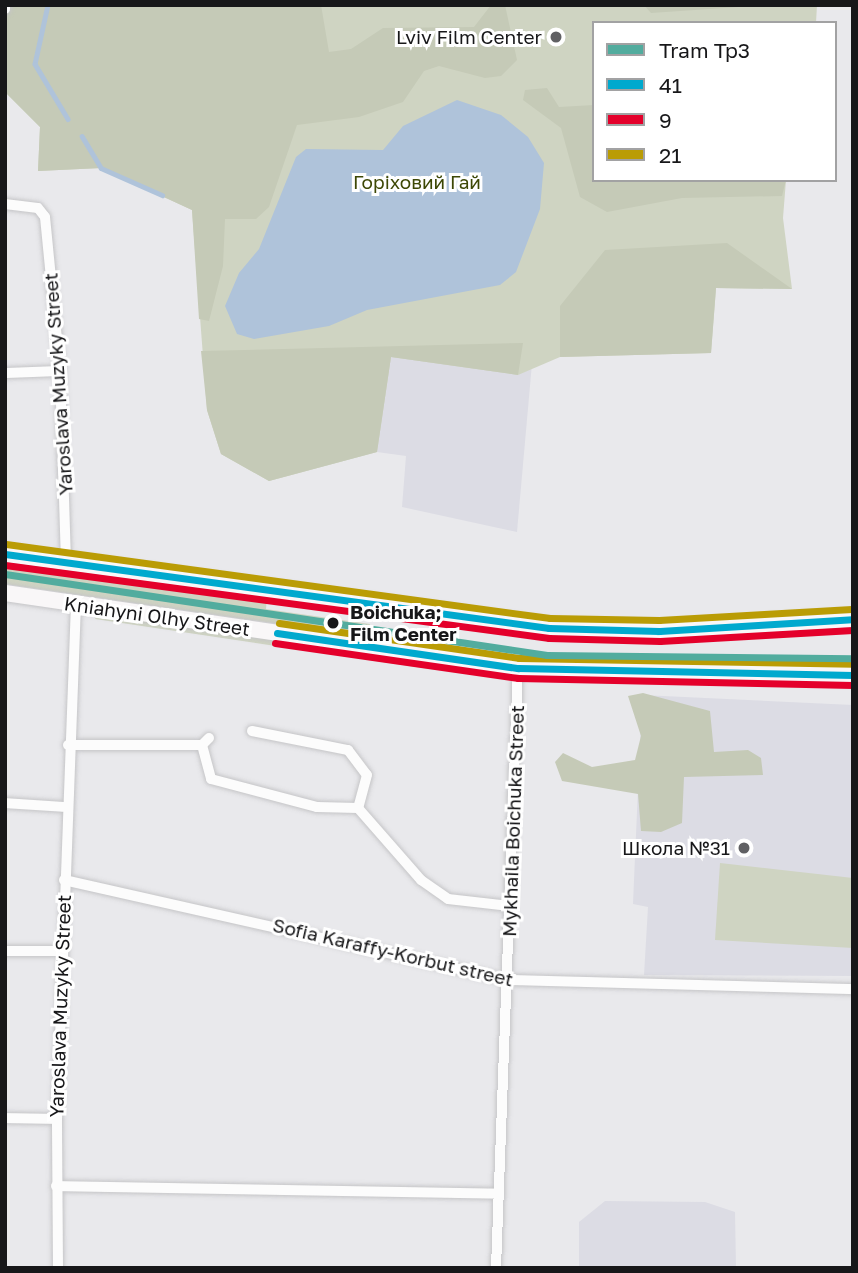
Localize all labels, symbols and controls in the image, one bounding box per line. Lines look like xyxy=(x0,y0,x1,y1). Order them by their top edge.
legend xyxy=(592,21,837,182)
place label: Lviv Film Center xyxy=(396,26,542,48)
marker: Lviv Film Center xyxy=(548,29,564,45)
text: Tram Тр3 xyxy=(659,37,750,63)
text: 41 xyxy=(659,72,682,98)
text: 9 xyxy=(659,107,672,133)
text: 21 xyxy=(659,142,681,168)
park label: Горіховий Гай xyxy=(353,171,481,193)
street label: Yaroslava Muzyky Street xyxy=(39,272,77,496)
street label: Kniahyni Olhy Street xyxy=(63,592,251,640)
place label: Boichuka; Film Center xyxy=(350,601,457,645)
marker: Boichuka; Film Center xyxy=(322,612,344,634)
street label: Mykhaila Boichuka Street xyxy=(498,705,528,937)
place label: Школа №31 xyxy=(622,837,730,859)
marker: Школа №31 xyxy=(736,840,752,856)
street label: Yaroslava Muzyky Street xyxy=(45,894,75,1118)
street label: Sofia Karaffy-Korbut street xyxy=(271,913,515,991)

